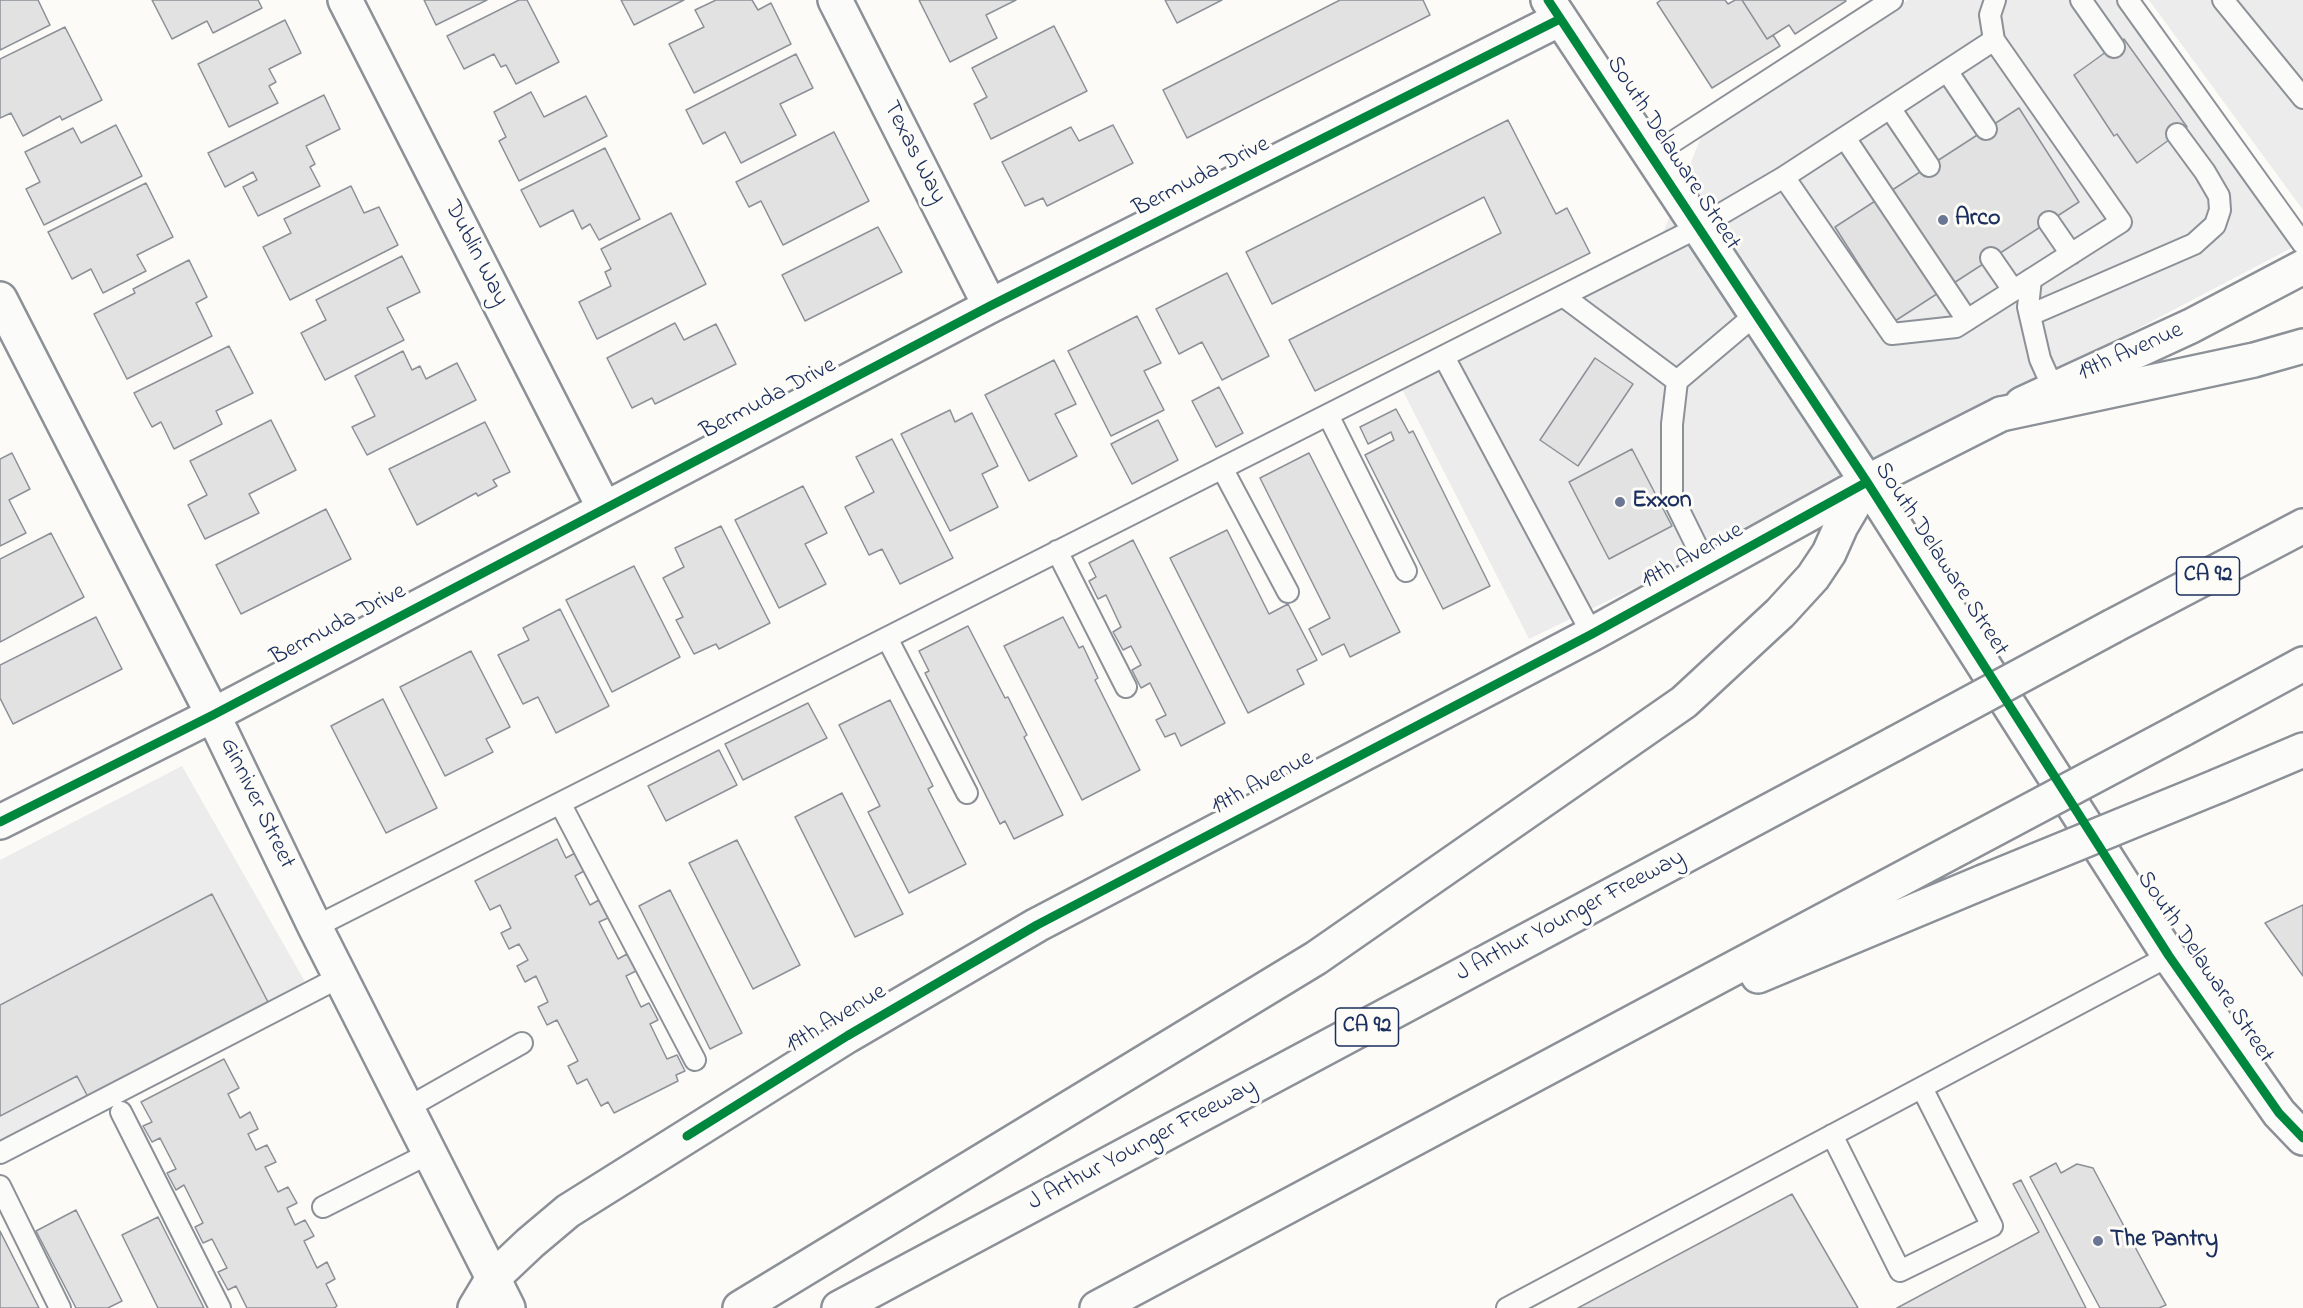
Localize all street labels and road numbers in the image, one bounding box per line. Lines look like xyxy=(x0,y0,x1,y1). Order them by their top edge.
street label: South Delaware Street xyxy=(1598,51,1746,257)
street label: Texas Way xyxy=(875,97,951,209)
street label: Bermuda Drive xyxy=(1129,131,1275,225)
street label: Dublin Way xyxy=(436,197,514,311)
street label: 19th Avenue xyxy=(2074,317,2188,389)
street label: Bermuda Drive xyxy=(696,352,842,448)
street label: South Delaware Street xyxy=(1866,457,2014,663)
street label: 19th Avenue xyxy=(1637,517,1749,597)
road number: CA 92 xyxy=(2176,557,2240,595)
street label: Bermuda Drive xyxy=(266,578,412,674)
street label: Ginniver Street xyxy=(212,734,300,874)
street label: 19th Avenue xyxy=(1207,745,1319,823)
street label: J Arthur Younger Freeway xyxy=(1452,845,1690,989)
street label: South Delaware Street xyxy=(2129,866,2279,1070)
street label: 19th Avenue xyxy=(782,979,892,1061)
road number: CA 92 xyxy=(1336,1008,1398,1046)
street label: J Arthur Younger Freeway xyxy=(1024,1074,1262,1218)

